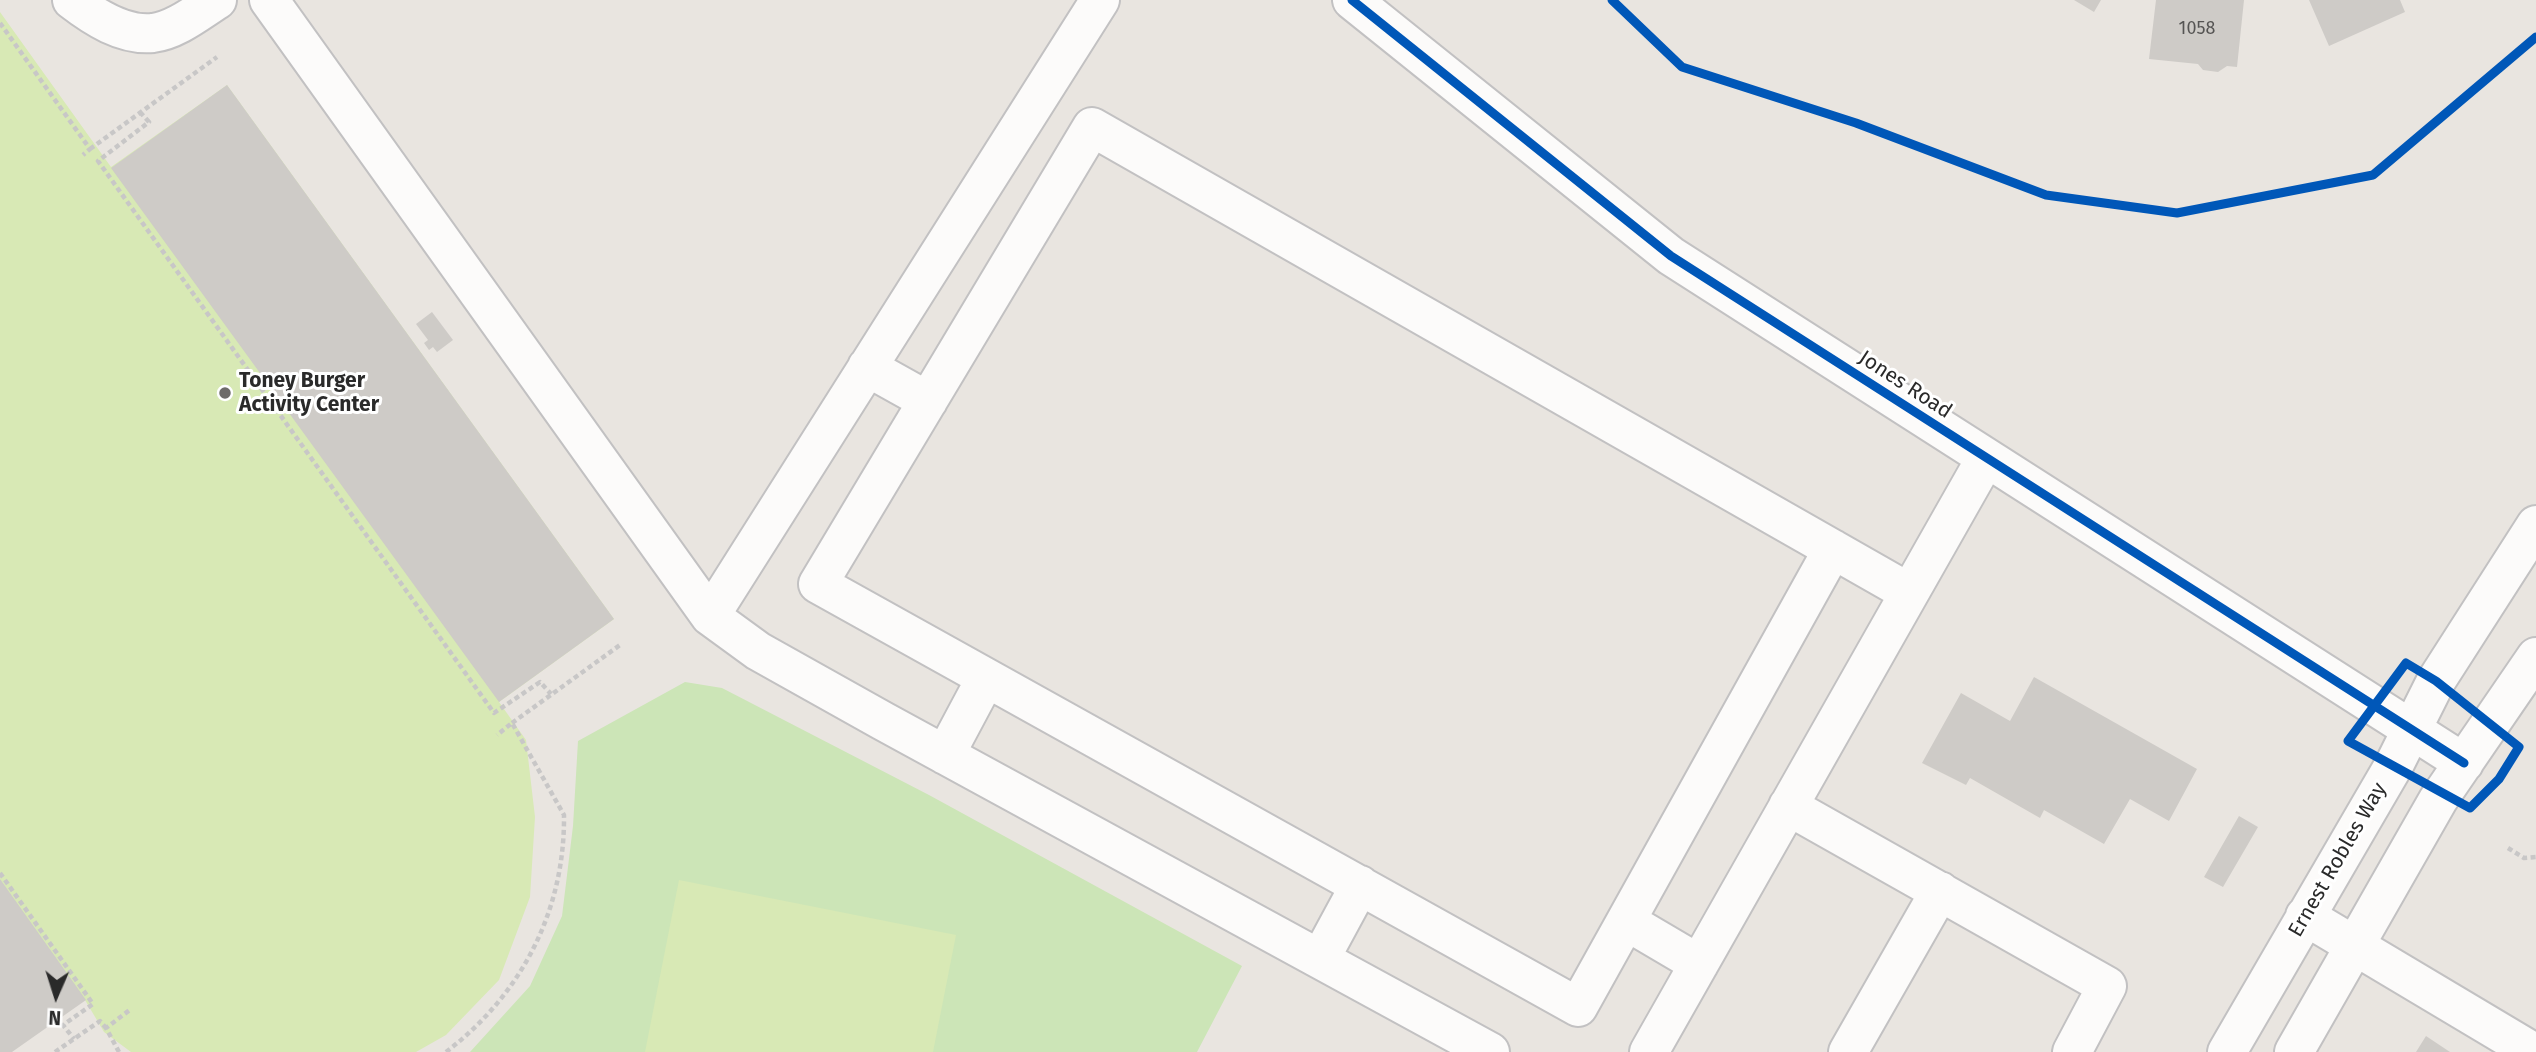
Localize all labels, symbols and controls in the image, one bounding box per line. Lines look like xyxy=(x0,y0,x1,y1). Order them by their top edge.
house number: 1058 xyxy=(2179,18,2215,40)
street label: Jones Road xyxy=(1854,346,1956,424)
place label: Toney Burger Activity Center xyxy=(239,368,379,418)
marker: Toney Burger Activity Center xyxy=(217,385,233,401)
street label: Ernest Robles Way xyxy=(2284,778,2392,942)
north arrow xyxy=(21,961,91,1031)
text: N xyxy=(48,1006,62,1029)

